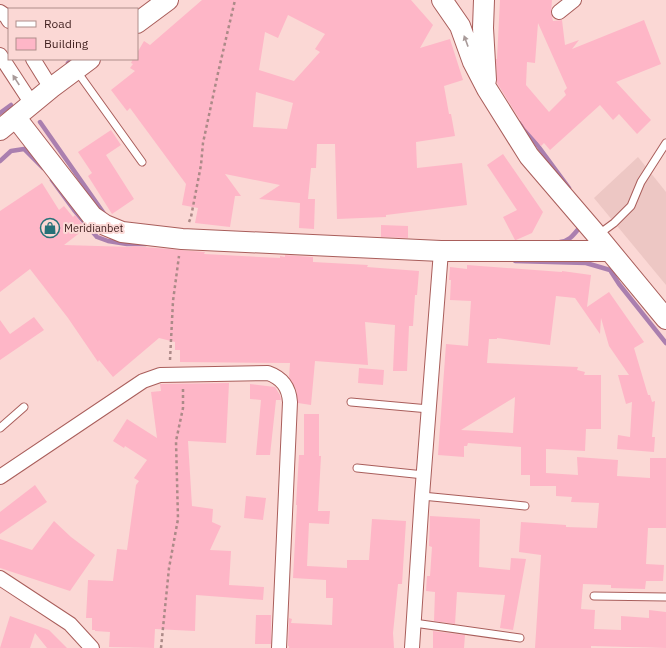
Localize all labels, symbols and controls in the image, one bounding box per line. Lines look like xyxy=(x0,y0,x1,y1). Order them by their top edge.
legend xyxy=(8,8,138,60)
text: Road xyxy=(44,16,72,31)
one-way arrow xyxy=(462,35,468,47)
text: Building xyxy=(44,36,89,51)
one-way arrow xyxy=(12,74,20,85)
shop icon: Meridianbet xyxy=(39,217,61,239)
place label: Meridianbet xyxy=(64,221,123,235)

